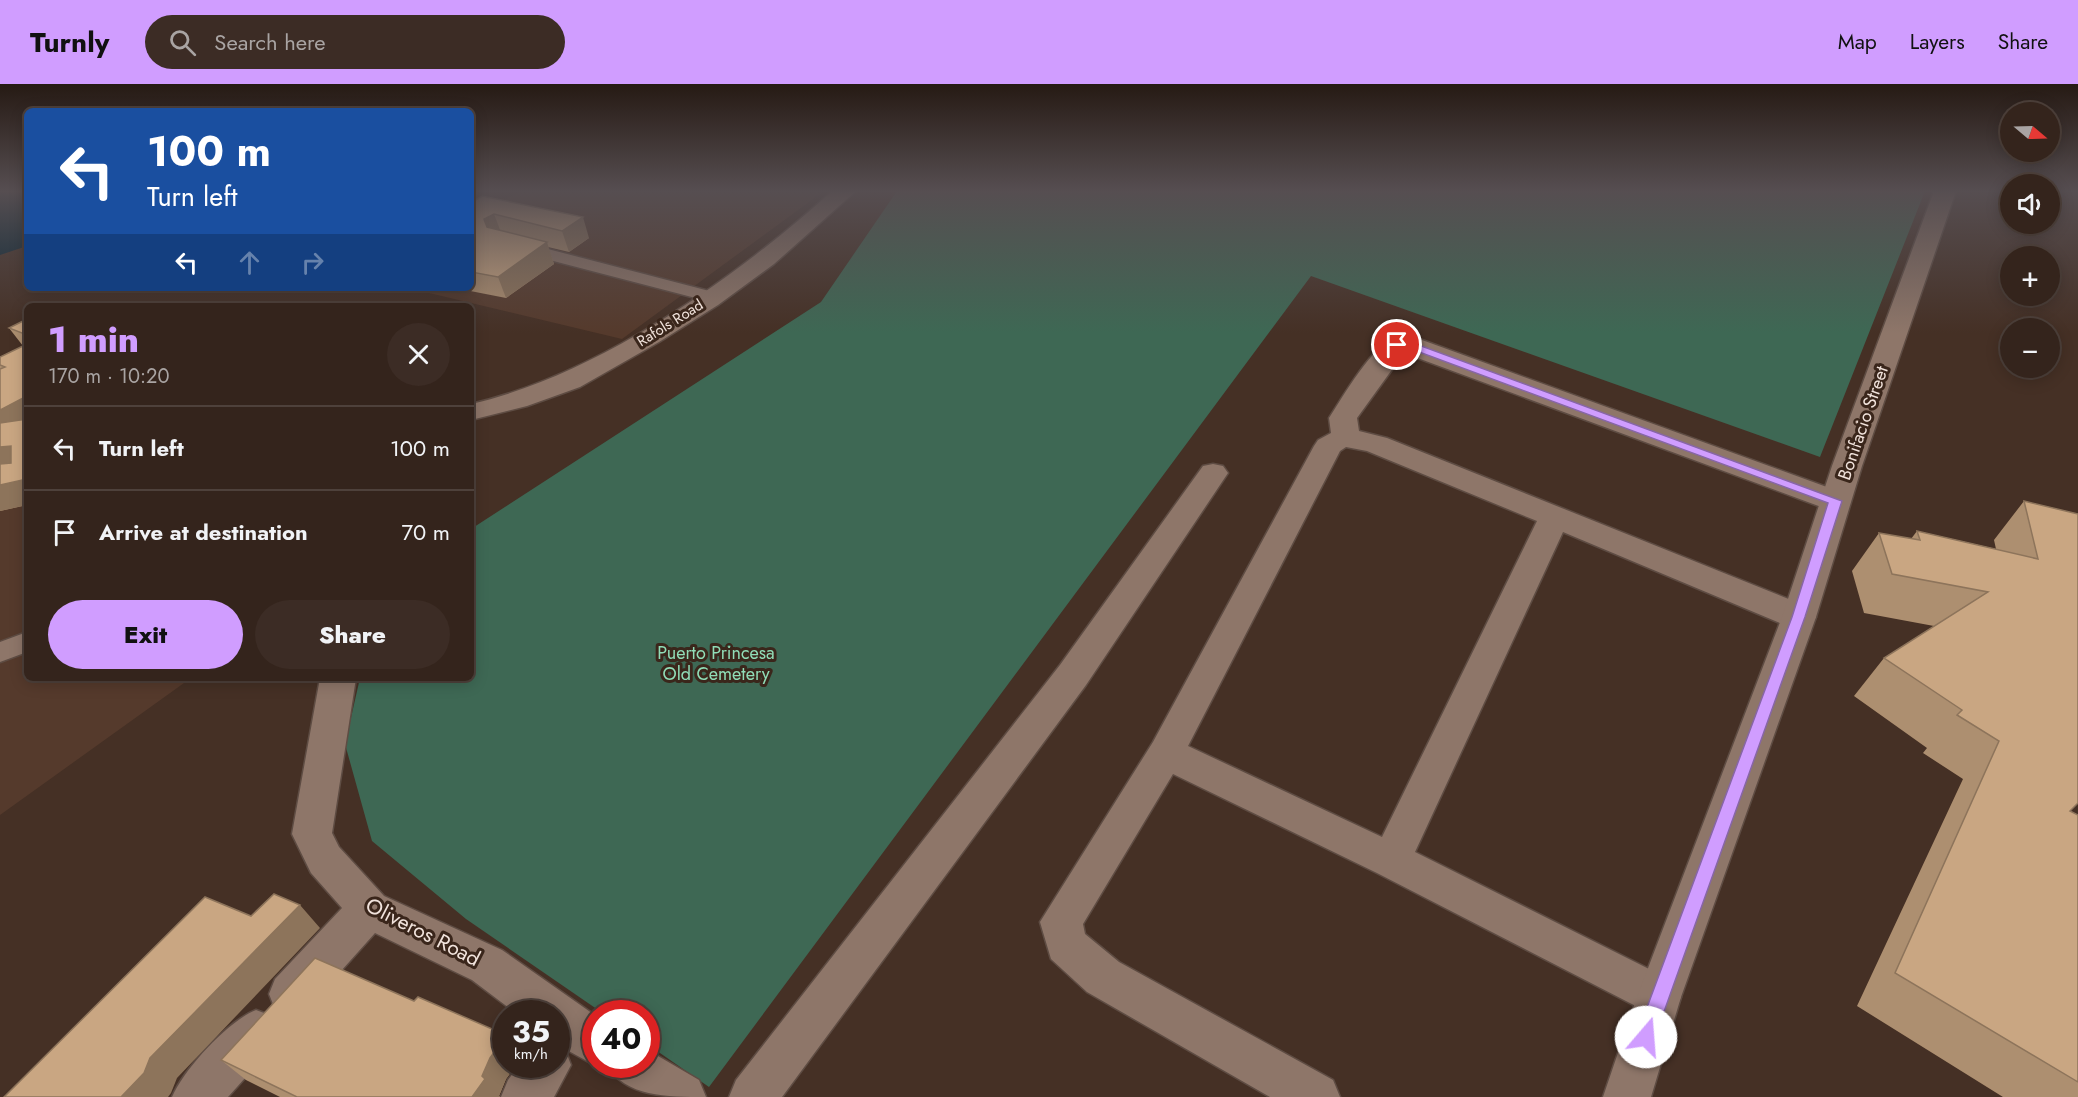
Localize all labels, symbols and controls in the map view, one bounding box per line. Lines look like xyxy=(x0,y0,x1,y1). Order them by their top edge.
search box xyxy=(145,15,565,69)
text: Turnly xyxy=(30,22,109,63)
icon: search xyxy=(166,26,199,59)
text: Search here xyxy=(214,26,326,58)
text: Map xyxy=(1838,27,1877,57)
text: Layers xyxy=(1910,27,1965,57)
text: Share xyxy=(1998,27,2048,57)
north arrow xyxy=(2000,102,2060,162)
map controls xyxy=(2000,102,2060,378)
text: 100 m xyxy=(147,121,271,182)
icon: left xyxy=(48,132,126,210)
button: sound xyxy=(2000,174,2060,234)
text: Turn left xyxy=(147,177,237,216)
icon: left xyxy=(170,246,203,279)
icon: ahead xyxy=(233,246,266,279)
icon: right xyxy=(296,246,329,279)
button: + xyxy=(2000,246,2060,306)
street label: Rafols Road xyxy=(633,294,707,352)
text: 1 min xyxy=(48,313,139,365)
button: − xyxy=(2000,318,2060,378)
pin xyxy=(1371,319,1422,370)
button: close xyxy=(387,323,450,386)
icon: arrive xyxy=(1380,328,1413,361)
text: 170 m · 10:20 xyxy=(48,362,169,391)
street label: Bonifacio Street xyxy=(1831,362,1895,484)
icon: left xyxy=(48,432,81,465)
text: Turn left xyxy=(99,432,184,464)
text: 100 m xyxy=(390,432,450,464)
icon: arrive xyxy=(48,516,81,549)
text: Arrive at destination xyxy=(99,516,308,548)
text: 70 m xyxy=(401,516,450,548)
button: Exit xyxy=(48,600,243,669)
button: Share xyxy=(255,600,450,669)
park label: Puerto Princesa Old Cemetery xyxy=(657,640,775,687)
street label: Oliveros Road xyxy=(360,890,486,974)
speed limit sign: 40 xyxy=(582,1000,660,1078)
position arrow xyxy=(1614,1005,1678,1069)
text: 35 xyxy=(512,1010,550,1053)
text: km/h xyxy=(514,1043,548,1065)

